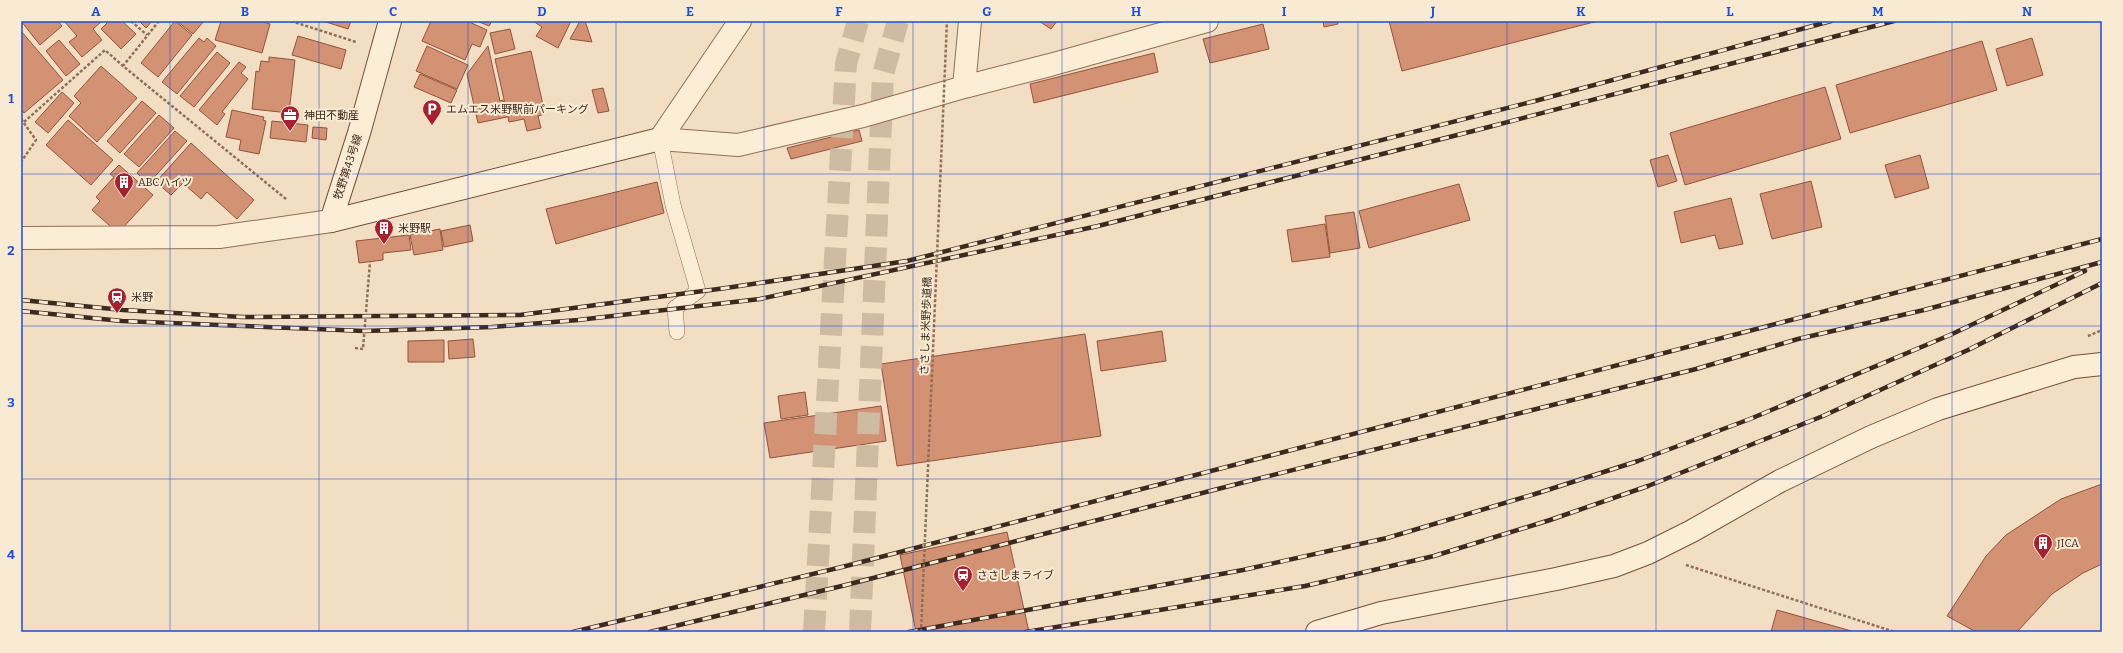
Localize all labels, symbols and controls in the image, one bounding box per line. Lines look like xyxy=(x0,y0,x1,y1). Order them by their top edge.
text: A xyxy=(91,4,101,19)
text: B xyxy=(241,4,249,19)
text: C xyxy=(389,4,397,19)
text: D xyxy=(537,4,547,19)
text: E xyxy=(686,4,694,19)
text: F xyxy=(835,4,843,19)
text: G xyxy=(982,4,992,19)
text: H xyxy=(1131,4,1141,19)
text: I xyxy=(1282,4,1287,19)
text: J xyxy=(1430,4,1436,19)
text: K xyxy=(1576,4,1586,19)
text: L xyxy=(1726,4,1734,19)
text: M xyxy=(1872,4,1884,19)
text: N xyxy=(2022,4,2032,19)
text: 1 xyxy=(8,91,14,106)
parking icon: エムエス米野駅前パーキング xyxy=(421,98,443,126)
place label: エムエス米野駅前パーキング xyxy=(446,103,589,116)
office icon: 神田不動産 xyxy=(279,104,301,132)
place label: 神田不動産 xyxy=(304,109,359,122)
street label: 牧野第43号線 xyxy=(331,133,365,201)
building icon: ABCハイツ xyxy=(113,171,135,199)
place label: ABCハイツ xyxy=(138,176,192,189)
building icon: 米野駅 xyxy=(373,217,395,245)
place label: 米野駅 xyxy=(398,222,431,235)
text: 2 xyxy=(7,243,15,258)
street label: ささしま米野歩道橋 xyxy=(918,276,934,376)
station icon: 米野 xyxy=(106,286,128,314)
place label: 米野 xyxy=(131,291,153,304)
text: 3 xyxy=(7,395,15,410)
building icon: JICA xyxy=(2032,532,2054,560)
place label: JICA xyxy=(2056,537,2079,550)
text: 4 xyxy=(7,547,15,562)
station icon: ささしまライブ xyxy=(952,564,974,592)
place label: ささしまライブ xyxy=(977,569,1054,582)

